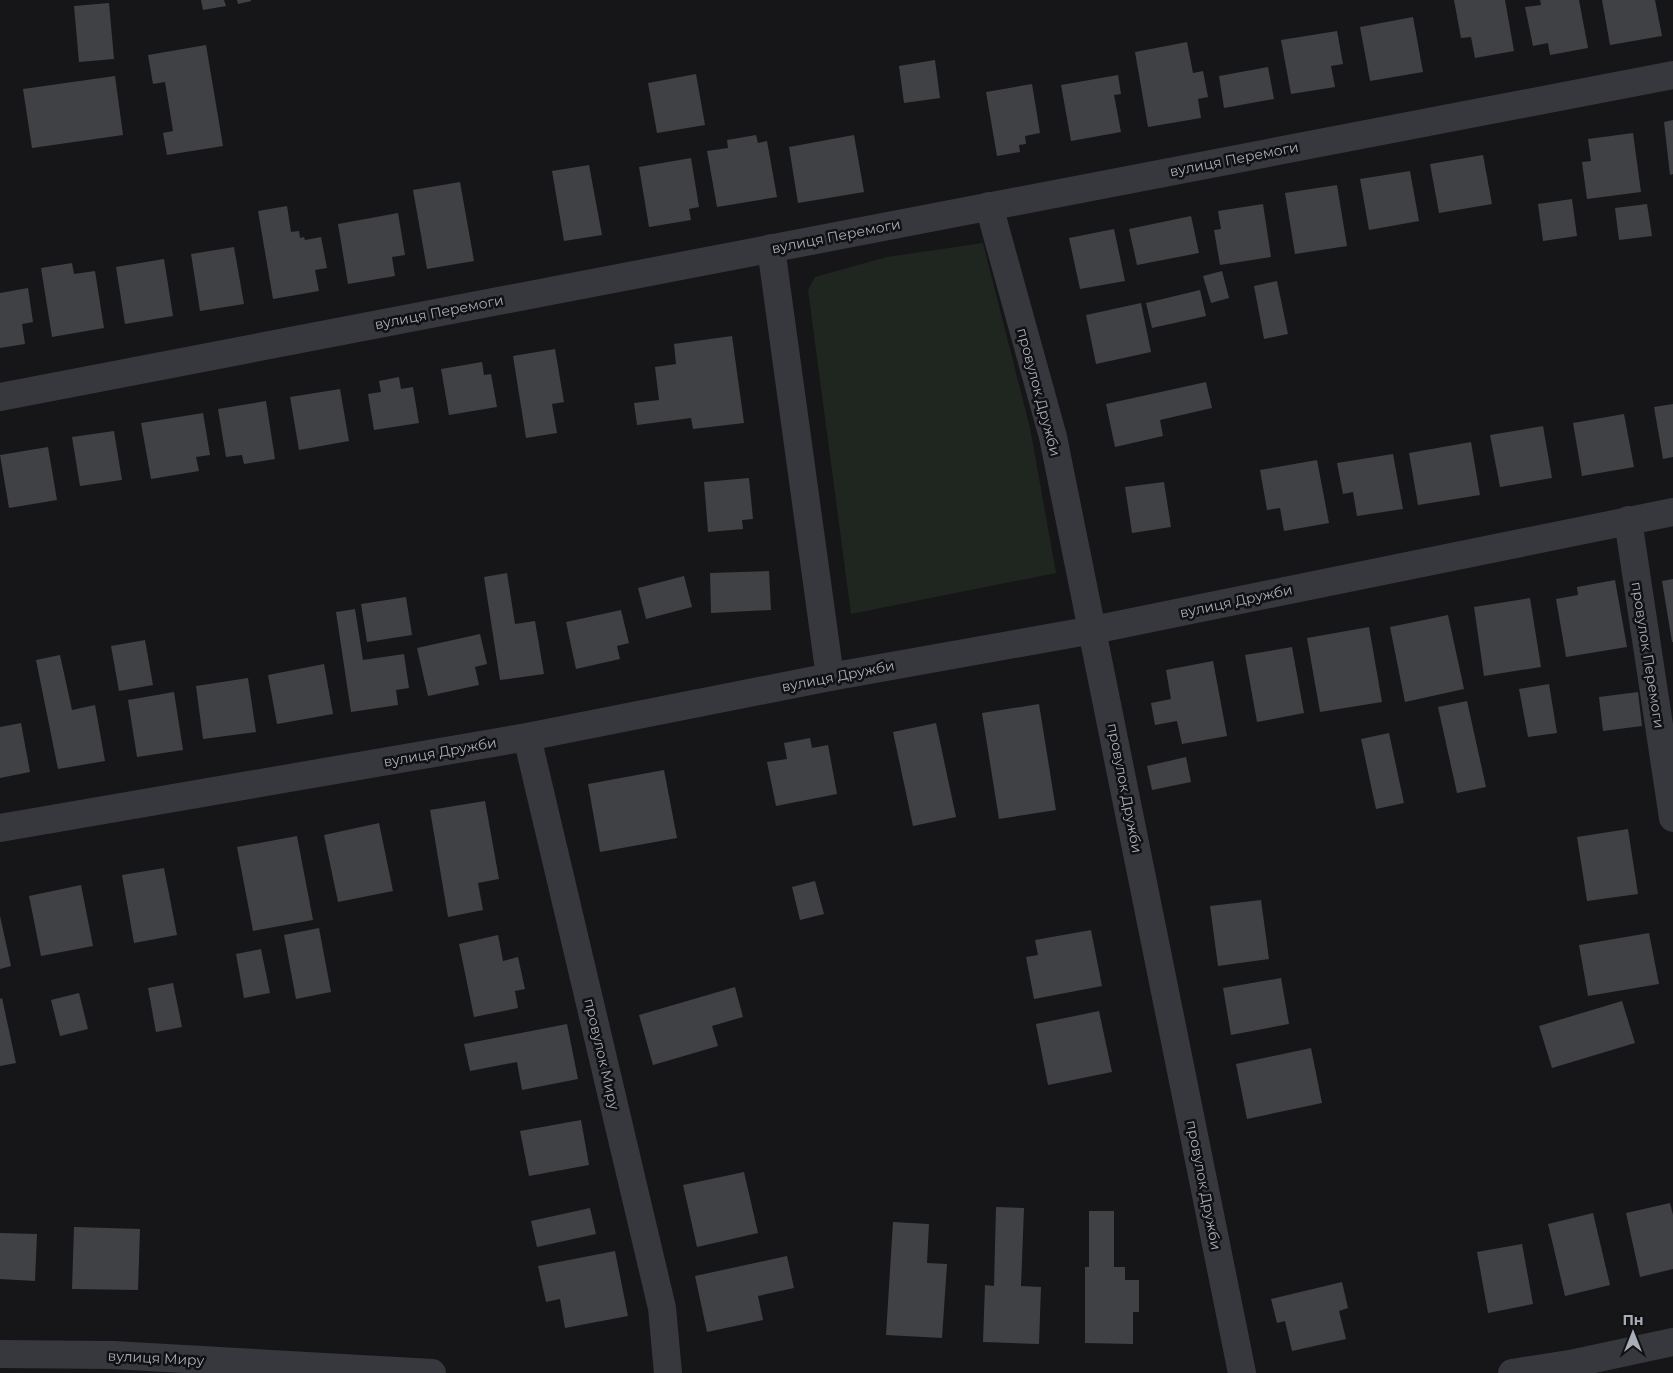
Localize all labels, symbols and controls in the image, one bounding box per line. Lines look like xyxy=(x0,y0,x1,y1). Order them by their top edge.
street label: вулиця Перемоги xyxy=(1168,138,1300,180)
street label: вулиця Перемоги xyxy=(770,215,902,257)
street label: вулиця Перемоги xyxy=(373,291,505,333)
street label: провулок Дружби xyxy=(1013,326,1065,458)
street label: вулиця Дружби xyxy=(1178,580,1294,622)
street label: провулок Перемоги xyxy=(1628,580,1668,730)
street label: вулиця Дружби xyxy=(780,656,896,696)
street label: провулок Дружби xyxy=(1104,722,1146,854)
street label: вулиця Дружби xyxy=(382,733,498,771)
street label: провулок Миру xyxy=(580,997,624,1112)
street label: провулок Дружби xyxy=(1183,1119,1225,1251)
north arrow xyxy=(1608,1308,1658,1358)
text: Пн xyxy=(1622,1311,1644,1329)
street label: вулиця Миру xyxy=(107,1346,205,1370)

